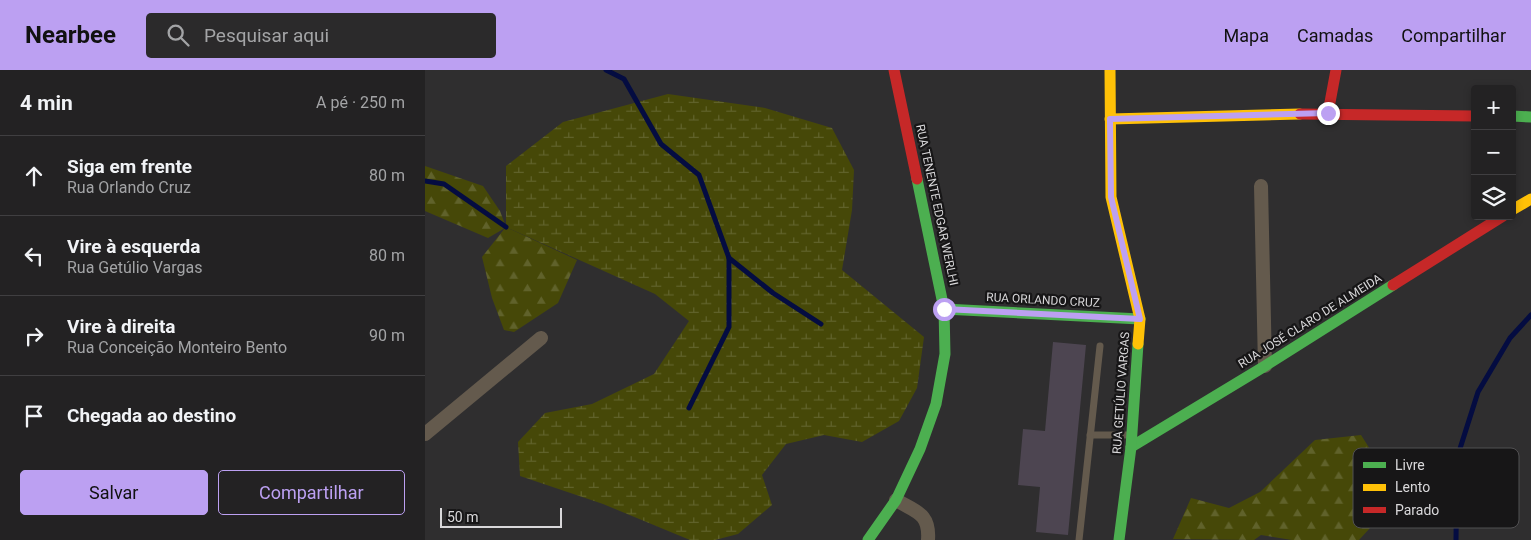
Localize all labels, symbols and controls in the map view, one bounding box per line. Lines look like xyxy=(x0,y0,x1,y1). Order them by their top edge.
search box xyxy=(146,13,496,58)
text: Nearbee xyxy=(25,21,116,49)
icon: search xyxy=(164,21,192,49)
text: Pesquisar aqui xyxy=(204,24,329,47)
text: Mapa xyxy=(1224,25,1269,46)
text: Camadas xyxy=(1297,25,1373,46)
text: Compartilhar xyxy=(1401,25,1506,46)
map controls xyxy=(1471,85,1516,220)
button: + xyxy=(1471,85,1516,130)
text: 4 min xyxy=(20,91,73,115)
text: A pé · 250 m xyxy=(316,93,405,112)
route end xyxy=(1317,102,1340,125)
street label: RUA TENENTE EDGAR WERLHI xyxy=(913,123,961,287)
button: − xyxy=(1471,130,1516,175)
text: Siga em frente xyxy=(67,155,192,178)
icon: ahead xyxy=(20,162,48,190)
text: 80 m xyxy=(369,166,405,185)
button: layers xyxy=(1471,175,1516,220)
text: Rua Orlando Cruz xyxy=(67,178,191,197)
text: Vire à esquerda xyxy=(67,235,200,258)
icon: left xyxy=(20,242,48,270)
text: 80 m xyxy=(369,246,405,265)
text: Rua Getúlio Vargas xyxy=(67,258,202,277)
street label: RUA JOSÉ CLARO DE ALMEIDA xyxy=(1235,270,1384,371)
street label: RUA ORLANDO CRUZ xyxy=(986,290,1100,310)
route start xyxy=(933,298,956,321)
text: Vire à direita xyxy=(67,315,176,338)
icon: right xyxy=(20,322,48,350)
text: 90 m xyxy=(369,326,405,345)
street label: RUA GETÚLIO VARGAS xyxy=(1109,331,1132,455)
text: Rua Conceição Monteiro Bento xyxy=(67,338,287,357)
icon: arrive xyxy=(20,402,48,430)
text: Chegada ao destino xyxy=(67,404,236,427)
legend xyxy=(1353,448,1519,528)
text: Livre xyxy=(1395,457,1425,473)
button: Salvar xyxy=(20,470,208,515)
button: Compartilhar xyxy=(218,470,405,515)
text: Lento xyxy=(1395,479,1430,495)
text: Parado xyxy=(1395,502,1439,518)
scale bar xyxy=(440,505,563,528)
text: 50 m xyxy=(447,509,479,525)

